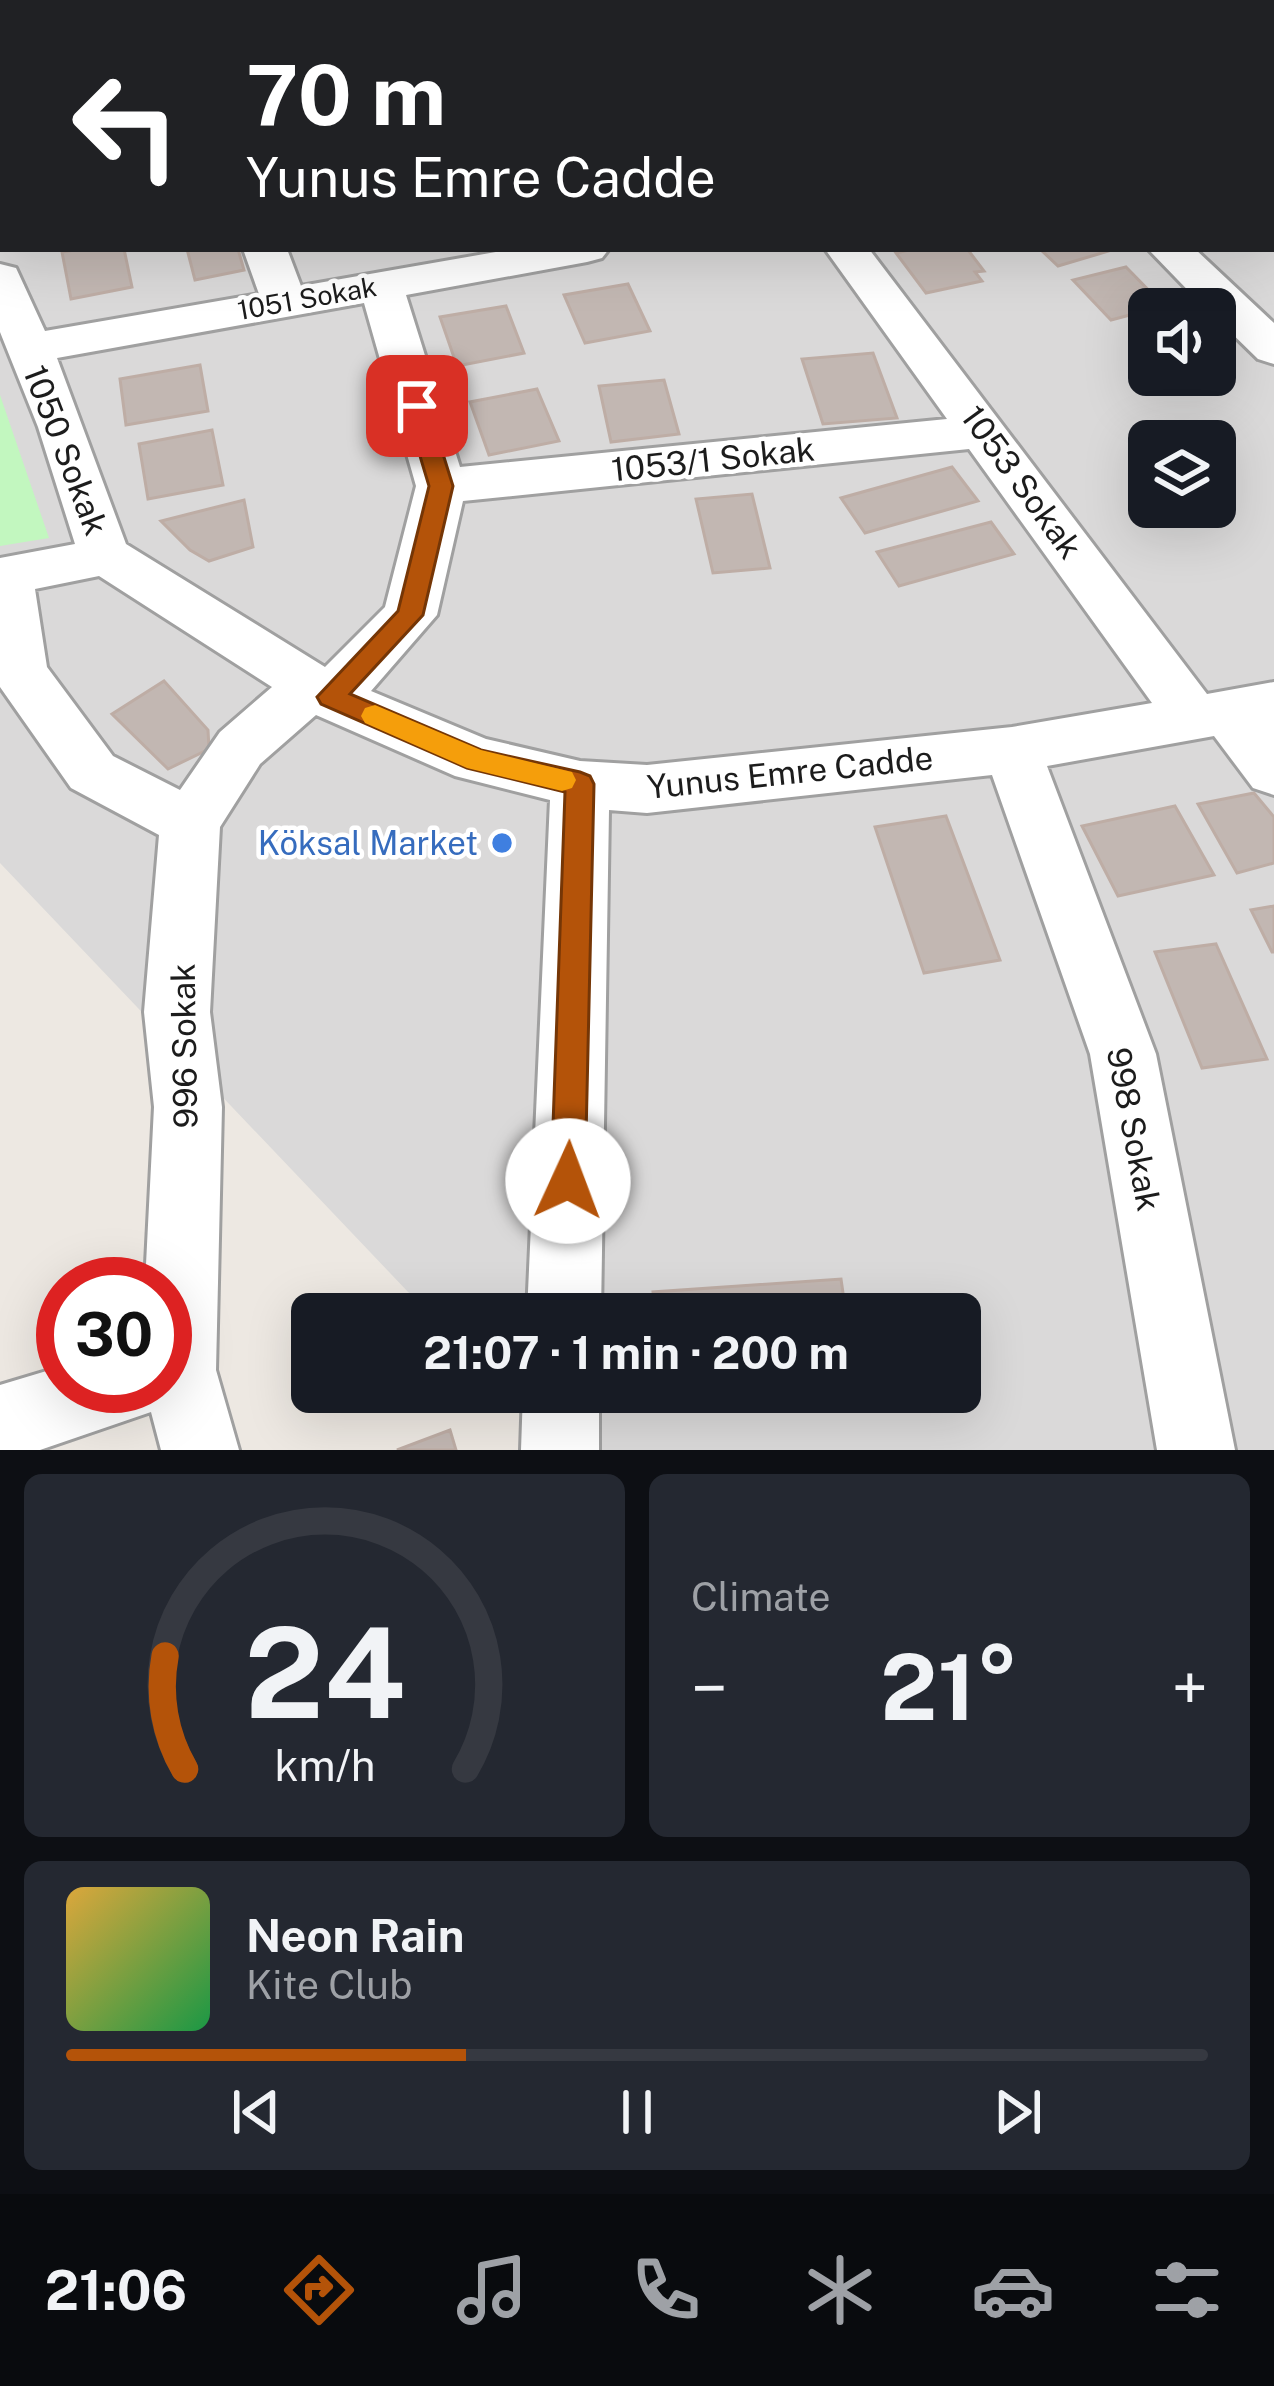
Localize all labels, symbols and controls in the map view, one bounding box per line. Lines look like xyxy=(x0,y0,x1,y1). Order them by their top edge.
text: 70 m xyxy=(246,45,446,144)
icon: left xyxy=(48,48,204,204)
text: Yunus Emre Cadde xyxy=(246,146,716,209)
street label: 1051 Sokak xyxy=(235,270,379,326)
map controls xyxy=(1128,288,1236,528)
button: sound xyxy=(1128,288,1236,396)
pin xyxy=(366,355,468,457)
street label: 1050 Sokak xyxy=(16,360,116,540)
icon: arrive xyxy=(384,373,450,439)
street label: 1053 Sokak xyxy=(954,398,1090,566)
button: layers xyxy=(1128,420,1236,528)
street label: 1053/1 Sokak xyxy=(609,429,817,489)
street label: Yunus Emre Cadde xyxy=(645,738,935,806)
place label: Köksal Market xyxy=(258,824,478,862)
marker: Köksal Market xyxy=(489,830,515,856)
street label: 996 Sokak xyxy=(164,963,204,1129)
street label: 998 Sokak xyxy=(1100,1044,1168,1214)
position arrow xyxy=(505,1118,631,1244)
speed limit sign: 30 xyxy=(36,1257,192,1413)
text: 21:07 · 1 min · 200 m xyxy=(423,1326,849,1379)
text: Climate xyxy=(691,1574,831,1620)
text: 24 xyxy=(244,1599,405,1746)
text: 21° xyxy=(880,1634,1019,1740)
text: − xyxy=(691,1649,728,1727)
text: + xyxy=(1171,1649,1208,1727)
text: km/h xyxy=(274,1739,375,1790)
text: Neon Rain xyxy=(246,1909,464,1962)
text: Kite Club xyxy=(246,1962,412,2008)
icon: previous xyxy=(223,2079,289,2145)
icon: pause xyxy=(604,2079,670,2145)
icon: next xyxy=(985,2079,1051,2145)
icon: directions xyxy=(277,2248,361,2332)
icon: music xyxy=(450,2248,534,2332)
icon: phone xyxy=(624,2248,708,2332)
icon: climate xyxy=(798,2248,882,2332)
icon: car xyxy=(971,2248,1055,2332)
icon: filters xyxy=(1145,2248,1229,2332)
text: 21:06 xyxy=(45,2259,187,2322)

